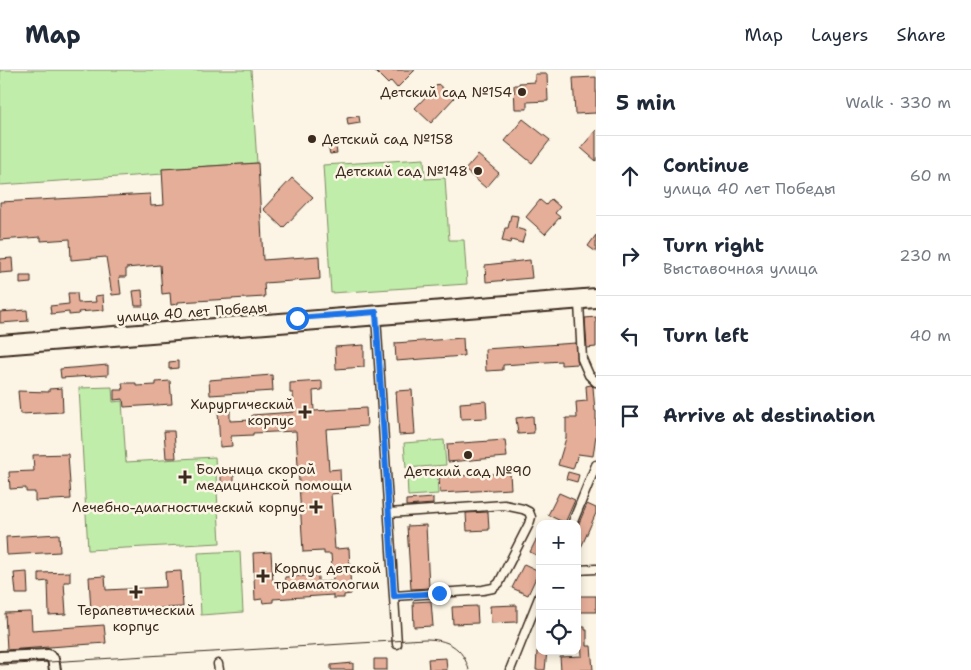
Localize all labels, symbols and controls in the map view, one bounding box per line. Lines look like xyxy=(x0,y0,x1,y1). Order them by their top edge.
text: Map xyxy=(25,19,81,51)
text: Map xyxy=(745,23,783,47)
text: Layers xyxy=(811,23,868,47)
text: Share xyxy=(896,23,946,47)
place label: Детский сад №154 xyxy=(380,83,512,101)
marker: Детский сад №154 xyxy=(516,86,528,98)
text: 5 min xyxy=(616,89,676,117)
text: Walk · 330 m xyxy=(845,92,951,113)
place label: Детский сад №158 xyxy=(322,130,454,148)
marker: Детский сад №158 xyxy=(306,133,318,145)
text: Continue xyxy=(663,153,749,178)
place label: Детский сад №148 xyxy=(336,162,468,180)
icon: ahead xyxy=(616,162,644,190)
marker: Детский сад №148 xyxy=(472,165,484,177)
text: 60 m xyxy=(910,165,951,186)
text: улица 40 лет Победы xyxy=(663,178,836,199)
text: Turn right xyxy=(663,233,764,258)
icon: right xyxy=(616,242,644,270)
text: 230 m xyxy=(899,245,951,266)
text: Выставочная улица xyxy=(663,258,818,279)
street label: улица 40 лет Победы xyxy=(116,298,268,326)
route start xyxy=(286,307,309,330)
icon: left xyxy=(616,322,644,350)
text: Turn left xyxy=(663,323,749,348)
text: 40 m xyxy=(909,325,951,346)
place label: Хирургический корпус xyxy=(190,395,294,429)
icon: arrive xyxy=(616,402,644,430)
text: Arrive at destination xyxy=(663,403,875,428)
marker: Хирургический корпус xyxy=(298,405,312,419)
marker: Детский сад №90 xyxy=(462,449,474,461)
place label: Больница скорой медицинской помощи xyxy=(196,460,352,494)
place label: Детский сад №90 xyxy=(404,462,532,480)
marker: Больница скорой медицинской помощи xyxy=(178,470,192,484)
place label: Лечебно-диагностический корпус xyxy=(72,498,305,516)
marker: Лечебно-диагностический корпус xyxy=(309,500,323,514)
map controls xyxy=(536,520,581,655)
button: + xyxy=(536,520,581,565)
place label: Корпус детской травматологии xyxy=(274,559,381,593)
button: − xyxy=(536,565,581,610)
marker: Корпус детской травматологии xyxy=(256,569,270,583)
route end xyxy=(428,582,451,605)
marker: Терапевтический корпус xyxy=(129,585,143,599)
place label: Терапевтический корпус xyxy=(77,601,195,635)
button: locate xyxy=(536,610,581,655)

